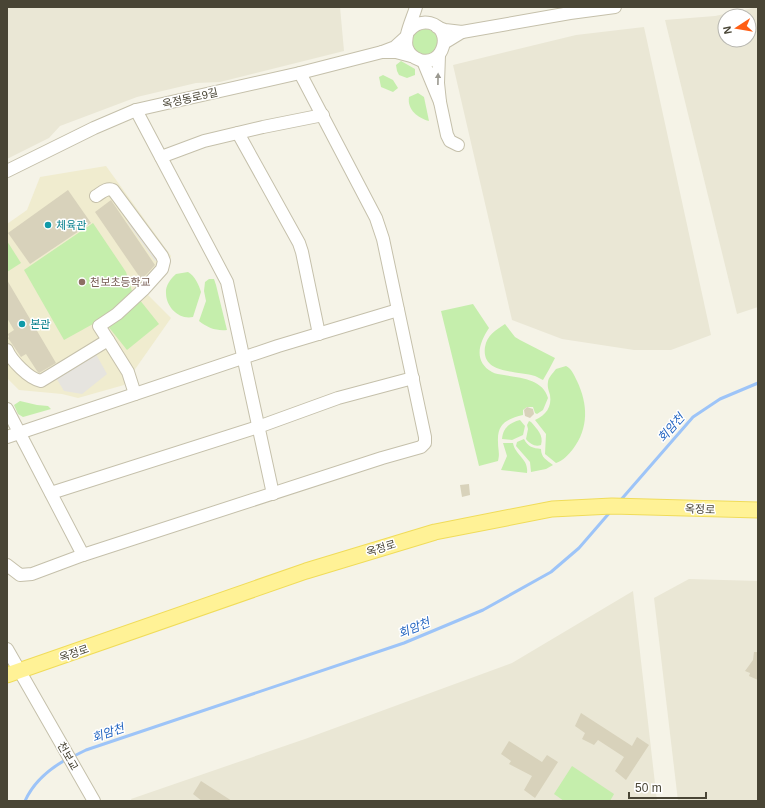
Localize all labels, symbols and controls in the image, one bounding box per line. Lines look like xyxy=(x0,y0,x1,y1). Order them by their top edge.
north arrow xyxy=(717,8,757,48)
text: N xyxy=(721,25,734,35)
one-way arrow xyxy=(435,72,441,85)
street label: 옥정동로9길 xyxy=(161,86,219,110)
place label: 체육관 xyxy=(56,219,86,231)
marker: 체육관 xyxy=(43,220,53,230)
place label: 천보초등학교 xyxy=(90,276,151,288)
marker: 천보초등학교 xyxy=(77,277,87,287)
place label: 본관 xyxy=(30,318,50,330)
marker: 본관 xyxy=(17,319,27,329)
water label: 회암천 xyxy=(655,409,688,445)
street label: 옥정로 xyxy=(685,502,715,516)
street label: 옥정로 xyxy=(365,538,397,558)
water label: 회암천 xyxy=(396,615,434,641)
street label: 옥정로 xyxy=(58,642,90,664)
water label: 회암천 xyxy=(90,720,128,745)
street label: 천보교 xyxy=(55,740,81,772)
scale bar xyxy=(629,774,706,800)
text: 50 m xyxy=(635,781,662,795)

